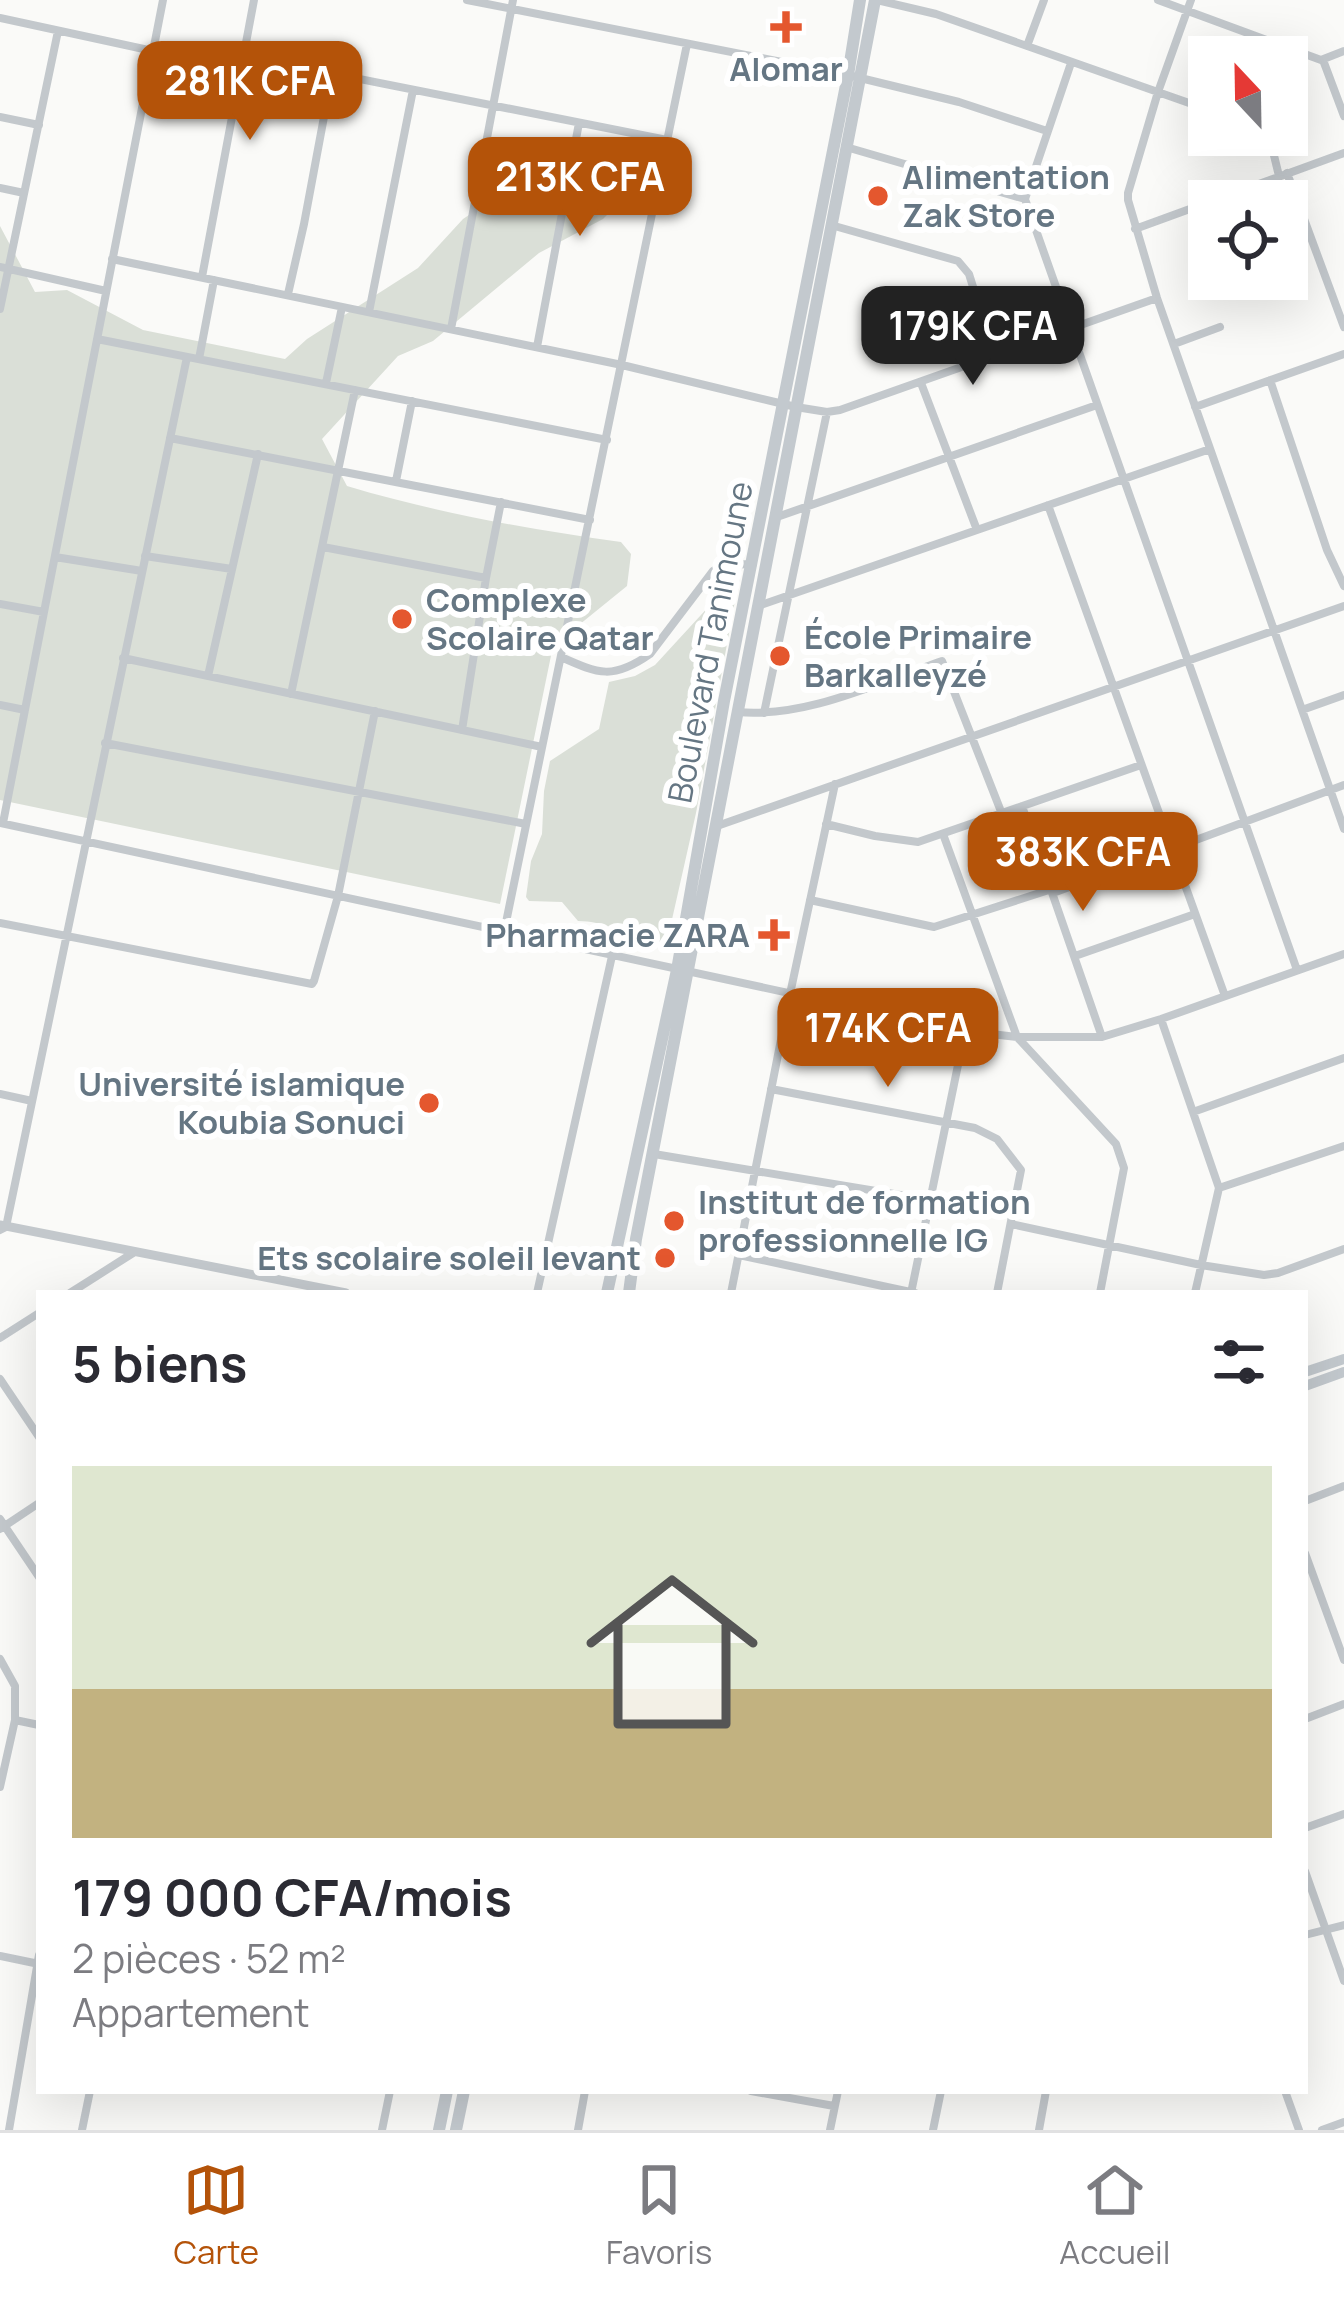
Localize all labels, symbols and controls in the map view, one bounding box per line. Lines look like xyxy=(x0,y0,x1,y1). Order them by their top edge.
marker: Alomar xyxy=(770,11,802,43)
north arrow xyxy=(1188,36,1308,156)
map controls xyxy=(1188,36,1308,300)
pin: 281K CFA xyxy=(126,41,374,143)
place label: Alomar xyxy=(729,46,843,91)
text: 281K CFA xyxy=(164,53,336,107)
pin: 213K CFA xyxy=(456,137,704,239)
text: 213K CFA xyxy=(495,149,665,203)
place label: Alimentation Zak Store xyxy=(902,154,1110,237)
button: locate xyxy=(1188,180,1308,300)
marker: Alimentation Zak Store xyxy=(865,183,891,209)
pin: 179K CFA xyxy=(849,286,1097,388)
text: 179K CFA xyxy=(888,298,1058,352)
street label: Boulevard Tanimoune xyxy=(656,477,763,806)
place label: Complexe Scolaire Qatar xyxy=(426,577,654,660)
marker: Complexe Scolaire Qatar xyxy=(389,606,415,632)
place label: École Primaire Barkalleyzé xyxy=(804,614,1032,697)
marker: École Primaire Barkalleyzé xyxy=(767,643,793,669)
pin: 383K CFA xyxy=(959,812,1207,914)
text: 383K CFA xyxy=(995,824,1171,878)
place label: Pharmacie ZARA xyxy=(485,912,750,957)
marker: Pharmacie ZARA xyxy=(761,922,787,948)
pin: 174K CFA xyxy=(764,988,1012,1090)
text: 174K CFA xyxy=(804,1000,972,1054)
place label: Université islamique Koubia Sonuci xyxy=(78,1061,405,1144)
marker: Université islamique Koubia Sonuci xyxy=(416,1090,442,1116)
place label: Institut de formation professionnelle IG xyxy=(698,1179,1031,1262)
marker: Institut de formation professionnelle IG xyxy=(661,1208,687,1234)
place label: Ets scolaire soleil levant xyxy=(257,1235,641,1280)
marker: Ets scolaire soleil levant xyxy=(652,1245,678,1271)
text: 5 biens xyxy=(72,1328,247,1397)
icon: filters xyxy=(1206,1329,1272,1395)
icon: home xyxy=(564,1544,780,1760)
text: 179 000 CFA/mois xyxy=(72,1862,512,1931)
text: 2 pièces · 52 m² xyxy=(72,1931,346,1985)
text: Appartement xyxy=(72,1985,310,2039)
tab: Carte xyxy=(173,2157,259,2274)
tab: Favoris xyxy=(606,2157,712,2274)
tab: Accueil xyxy=(1059,2157,1171,2274)

